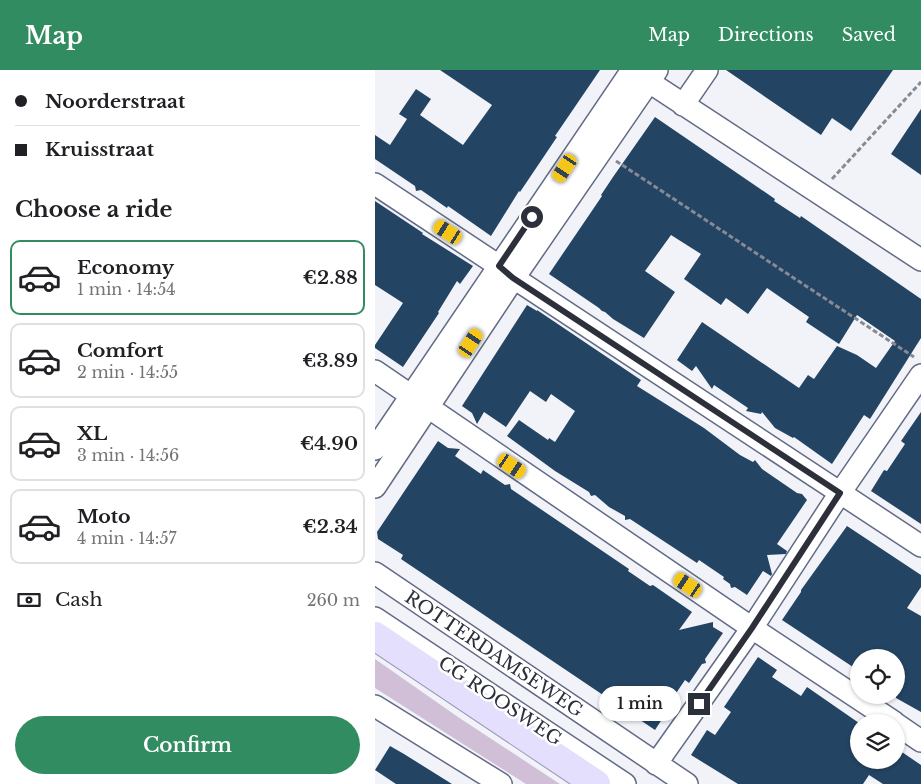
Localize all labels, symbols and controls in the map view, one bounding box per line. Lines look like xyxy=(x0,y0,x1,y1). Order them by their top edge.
text: Map xyxy=(25,21,83,50)
text: Map xyxy=(648,24,690,46)
text: Directions xyxy=(718,24,814,46)
text: Saved xyxy=(842,24,896,46)
text: Noorderstraat xyxy=(45,90,185,113)
text: Kruisstraat xyxy=(45,138,154,161)
car xyxy=(550,151,579,185)
text: Choose a ride xyxy=(15,196,172,223)
route start xyxy=(521,206,543,228)
car xyxy=(431,218,464,246)
icon: car xyxy=(17,255,62,300)
text: Economy xyxy=(77,256,174,279)
text: €2.88 xyxy=(303,266,358,289)
text: 1 min · 14:54 xyxy=(77,279,176,299)
car xyxy=(456,326,485,360)
icon: car xyxy=(17,338,62,383)
text: Comfort xyxy=(77,339,164,362)
text: €3.89 xyxy=(302,349,358,372)
text: 2 min · 14:55 xyxy=(77,362,178,382)
icon: car xyxy=(17,421,62,466)
text: XL xyxy=(77,422,107,445)
text: €4.90 xyxy=(300,432,358,455)
text: 3 min · 14:56 xyxy=(77,445,179,465)
car xyxy=(495,451,528,481)
icon: car xyxy=(17,504,62,549)
text: Moto xyxy=(77,505,131,528)
text: €2.34 xyxy=(303,515,358,538)
text: 4 min · 14:57 xyxy=(77,528,177,548)
car xyxy=(671,570,704,600)
icon: cash xyxy=(15,586,43,614)
street label: ROTTERDAMSEWEG xyxy=(401,586,588,722)
text: Cash xyxy=(55,588,102,611)
text: 260 m xyxy=(307,590,360,610)
map controls xyxy=(850,649,905,769)
button: locate xyxy=(850,649,905,704)
street label: CG ROOSWEG xyxy=(434,652,566,751)
callout: 1 min xyxy=(599,686,681,722)
text: 1 min xyxy=(617,693,663,713)
route end xyxy=(688,693,710,715)
button: layers xyxy=(850,714,905,769)
button: Confirm xyxy=(15,716,360,774)

